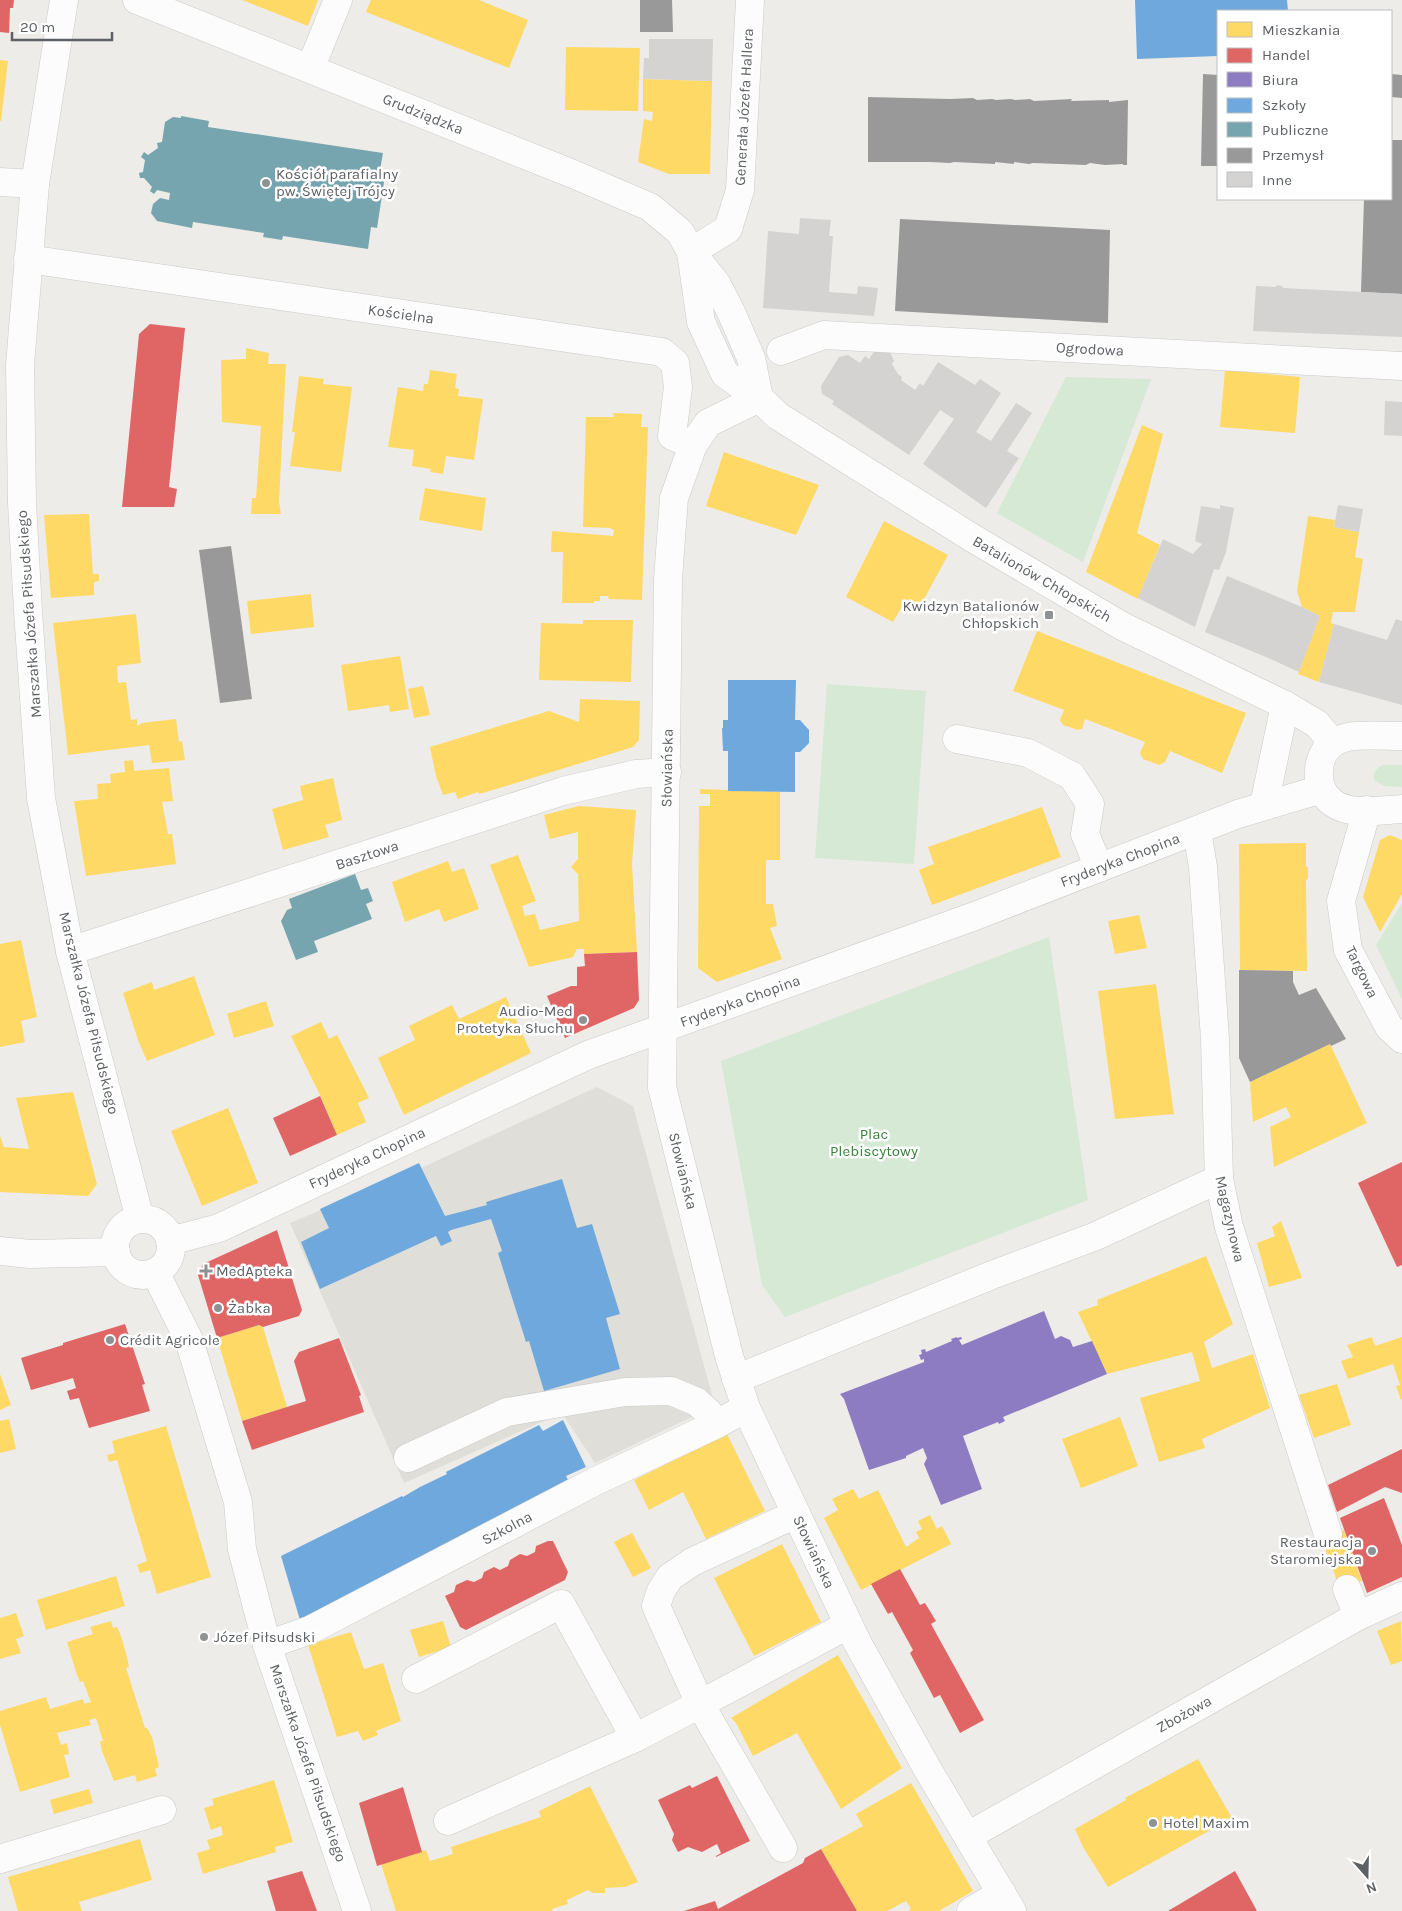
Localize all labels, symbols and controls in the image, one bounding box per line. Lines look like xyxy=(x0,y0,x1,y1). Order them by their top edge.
scale bar xyxy=(12,10,112,42)
legend xyxy=(1217,10,1392,200)
text: 20 m xyxy=(20,18,55,36)
text: Mieszkania xyxy=(1262,21,1340,39)
street label: Generała Józefa Hallera xyxy=(731,28,757,186)
text: Handel xyxy=(1262,46,1310,64)
text: Biura xyxy=(1262,71,1299,89)
street label: Grudziądzka xyxy=(380,90,466,138)
text: Szkoły xyxy=(1262,96,1306,114)
text: Publiczne xyxy=(1262,121,1329,139)
text: Przemysł xyxy=(1262,146,1324,164)
place label: Kościół parafialny pw. Świętej Trójcy xyxy=(276,165,398,200)
text: Inne xyxy=(1262,171,1292,189)
marker: Kościół parafialny pw. Świętej Trójcy xyxy=(260,177,272,189)
street label: Kościelna xyxy=(367,300,435,328)
street label: Ogrodowa xyxy=(1056,338,1124,360)
street label: Marszałka Józefa Piłsudskiego xyxy=(13,510,45,718)
street label: Batalionów Chłopskich xyxy=(969,532,1115,626)
place label: Kwidzyn Batalionów Chłopskich xyxy=(902,597,1039,632)
marker: Kwidzyn Batalionów Chłopskich xyxy=(1043,609,1055,621)
street label: Słowiańska xyxy=(657,728,677,808)
street label: Fryderyka Chopina xyxy=(1058,829,1182,891)
street label: Basztowa xyxy=(333,836,401,874)
street label: Marszałka Józefa Piłsudskiego xyxy=(55,910,123,1116)
street label: Targowa xyxy=(1342,943,1382,1001)
street label: Fryderyka Chopina xyxy=(677,971,803,1031)
place label: Audio-Med Protetyka Słuchu xyxy=(457,1002,573,1037)
marker: Audio-Med Protetyka Słuchu xyxy=(577,1014,589,1026)
street label: Fryderyka Chopina xyxy=(306,1123,428,1193)
park label: Plac Plebiscytowy xyxy=(830,1125,918,1160)
street label: Słowiańska xyxy=(665,1131,701,1211)
street label: Magazynowa xyxy=(1211,1174,1249,1264)
place label: MedApteka xyxy=(216,1262,293,1280)
marker: MedApteka xyxy=(200,1265,212,1277)
place label: Żabka xyxy=(228,1299,271,1317)
marker: Żabka xyxy=(212,1302,224,1314)
place label: Crédit Agricole xyxy=(120,1331,220,1349)
marker: Crédit Agricole xyxy=(104,1334,116,1346)
street label: Szkolna xyxy=(479,1507,535,1549)
street label: Słowiańska xyxy=(789,1513,839,1591)
place label: Restauracja Staromiejska xyxy=(1270,1533,1362,1568)
marker: Restauracja Staromiejska xyxy=(1366,1545,1378,1557)
place label: Józef Piłsudski xyxy=(214,1628,315,1646)
marker: Józef Piłsudski xyxy=(198,1631,210,1643)
street label: Marszałka Józefa Piłsudskiego xyxy=(266,1662,350,1864)
street label: Zbożowa xyxy=(1153,1691,1215,1737)
place label: Hotel Maxim xyxy=(1163,1814,1249,1832)
marker: Hotel Maxim xyxy=(1147,1817,1159,1829)
north arrow xyxy=(1342,1851,1392,1901)
text: N xyxy=(1364,1878,1379,1897)

